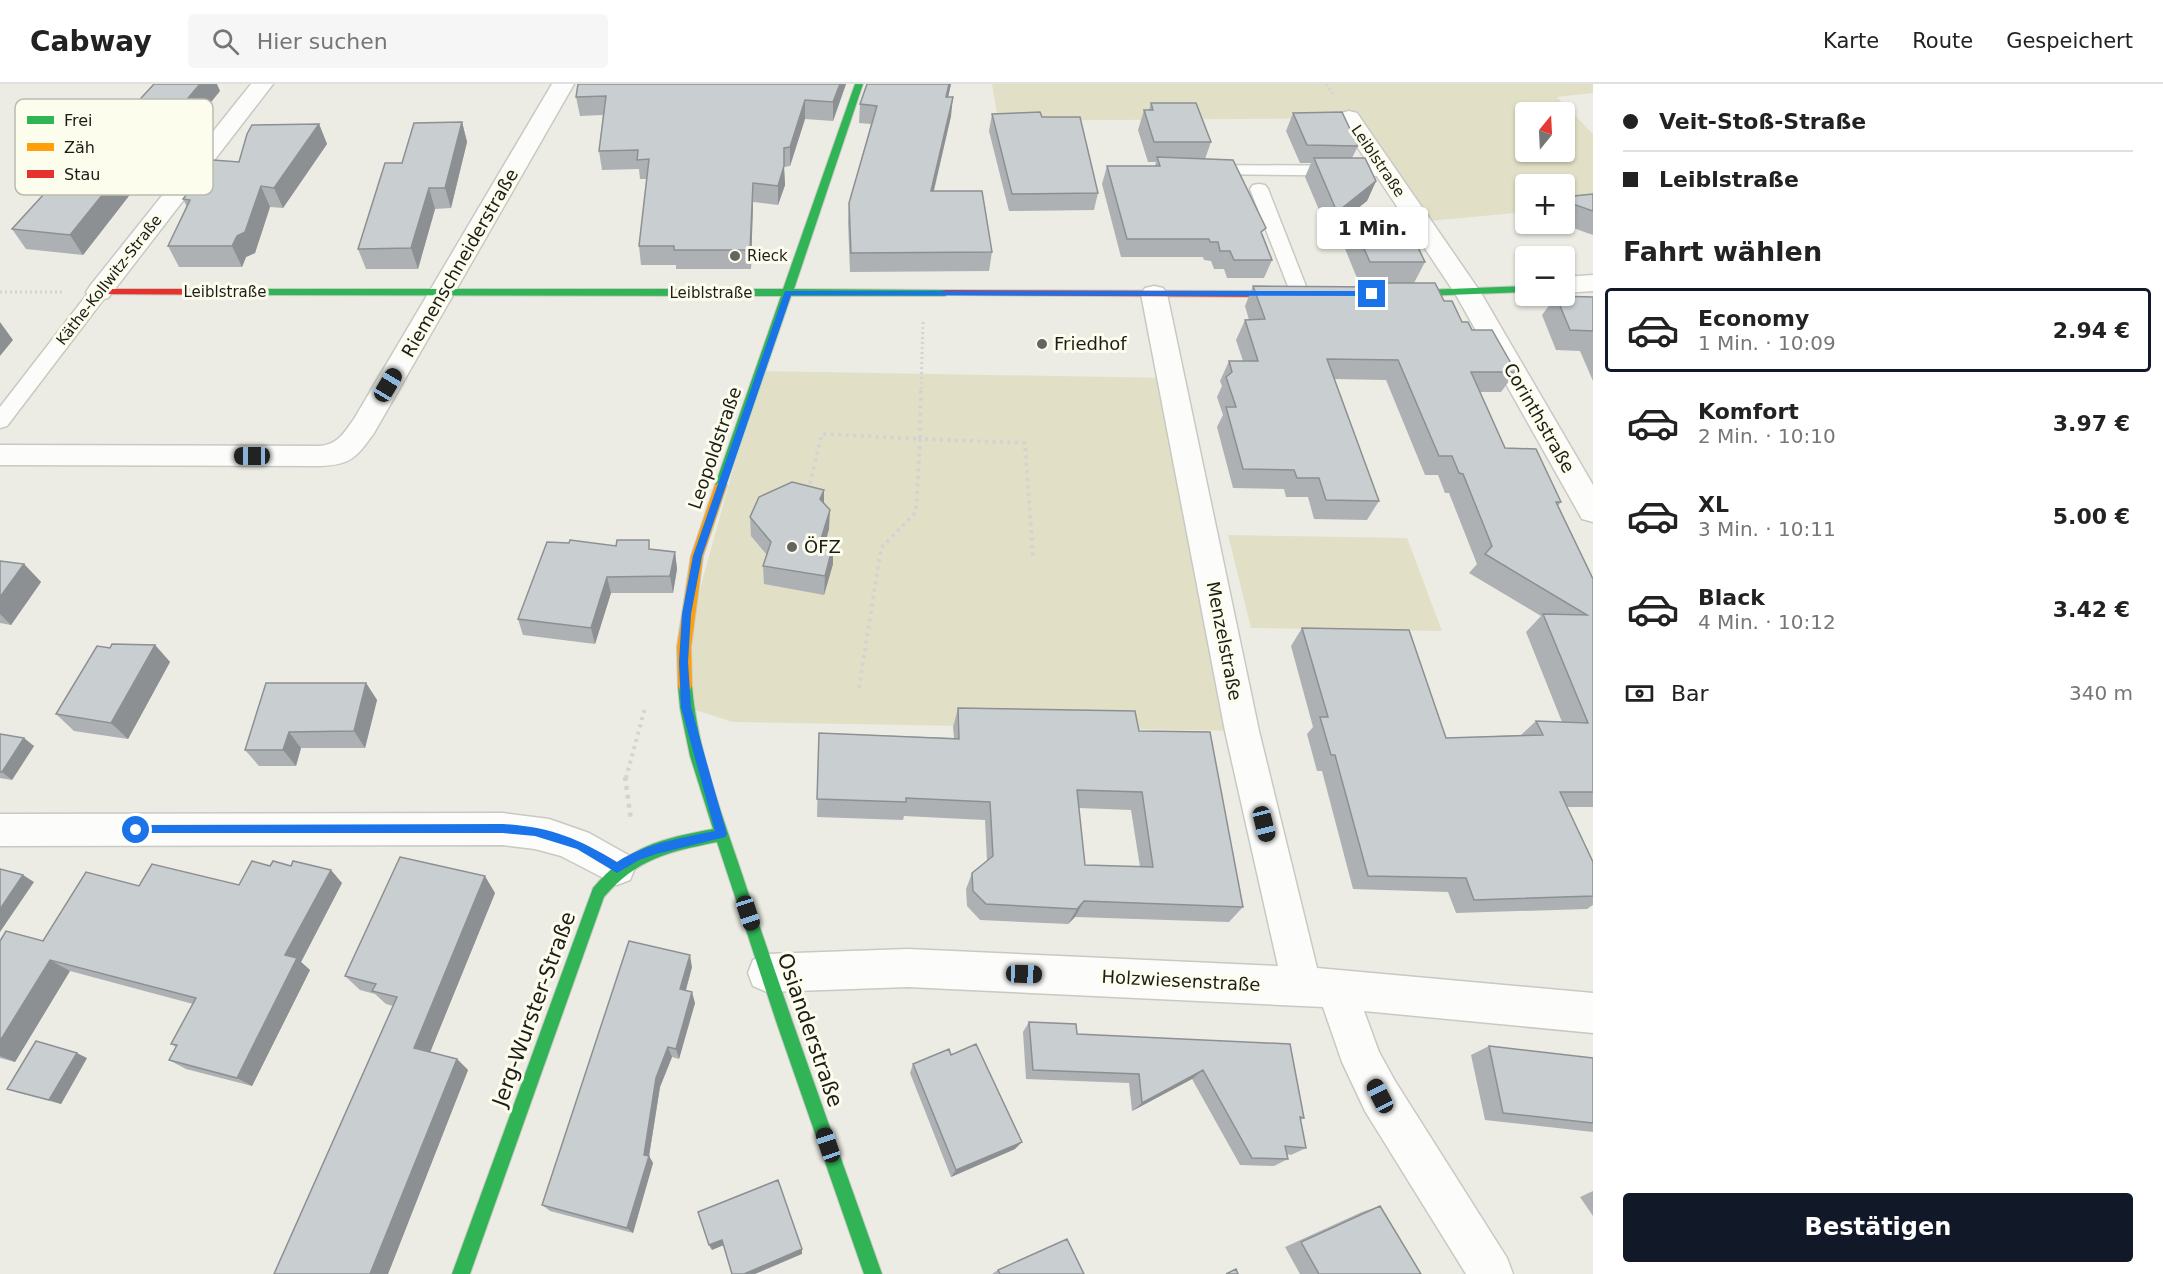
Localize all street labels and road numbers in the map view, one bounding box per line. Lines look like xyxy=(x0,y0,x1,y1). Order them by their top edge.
street label: Leiblstraße xyxy=(1347,122,1409,200)
street label: Riemenschneiderstraße xyxy=(397,165,522,361)
street label: Käthe-Kollwitz-Straße xyxy=(53,211,165,349)
street label: Leiblstraße xyxy=(184,283,266,301)
street label: Leiblstraße xyxy=(670,284,752,302)
street label: Corinthstraße xyxy=(1500,359,1579,476)
street label: Leopoldstraße xyxy=(684,384,745,512)
street label: Menzelstraße xyxy=(1203,580,1246,702)
street label: Jerg-Wurster-Straße xyxy=(487,908,580,1112)
street label: Osianderstraße xyxy=(772,950,848,1110)
street label: Holzwiesenstraße xyxy=(1101,966,1261,995)

